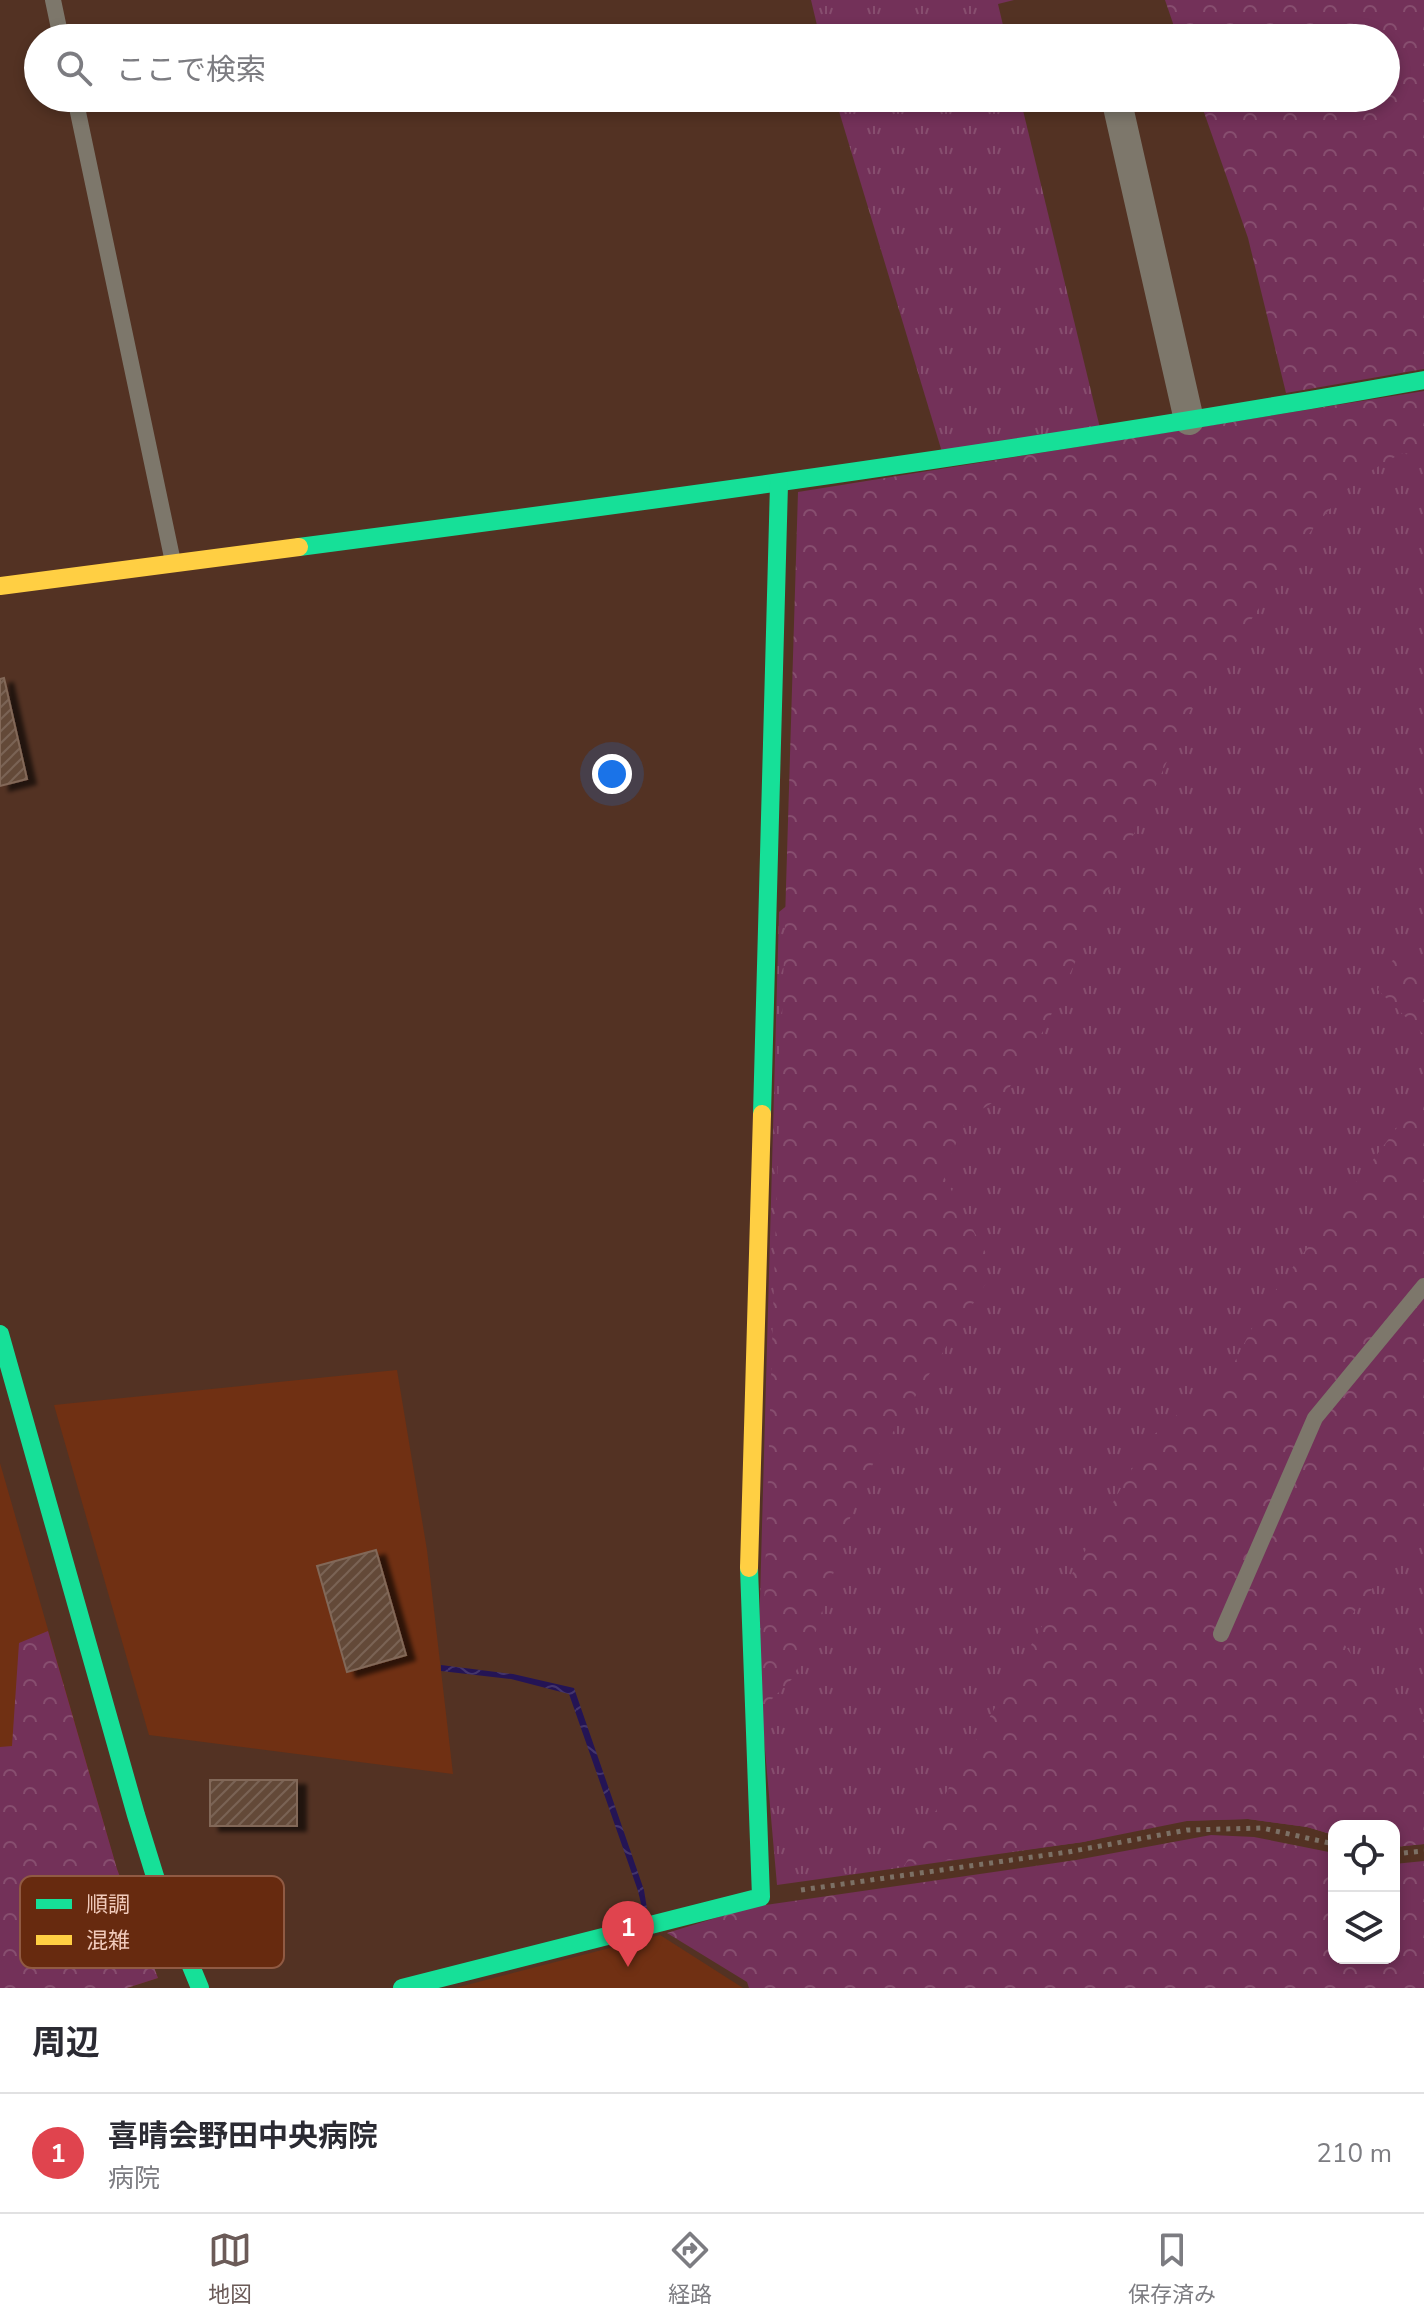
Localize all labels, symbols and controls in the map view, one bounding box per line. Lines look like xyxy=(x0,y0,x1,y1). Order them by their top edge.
search box xyxy=(24,24,1400,112)
icon: search xyxy=(52,46,96,90)
text: ここで検索 xyxy=(116,50,266,91)
your location xyxy=(592,754,632,794)
map controls xyxy=(1328,1820,1400,1964)
button: locate xyxy=(1328,1820,1400,1892)
legend xyxy=(20,1876,284,1968)
text: 順調 xyxy=(86,1890,130,1920)
button: layers xyxy=(1328,1892,1400,1964)
pin: 1 xyxy=(602,1901,654,1967)
text: 混雑 xyxy=(86,1926,130,1956)
text: 周辺 xyxy=(32,2020,100,2066)
text: 喜晴会野田中央病院 xyxy=(108,2116,378,2157)
text: 1 xyxy=(50,2136,66,2171)
text: 210 m xyxy=(1316,2136,1392,2171)
text: 病院 xyxy=(108,2161,160,2196)
tab: 地図 xyxy=(208,2228,252,2310)
tab: 経路 xyxy=(668,2228,712,2310)
tab: 保存済み xyxy=(1128,2228,1216,2310)

